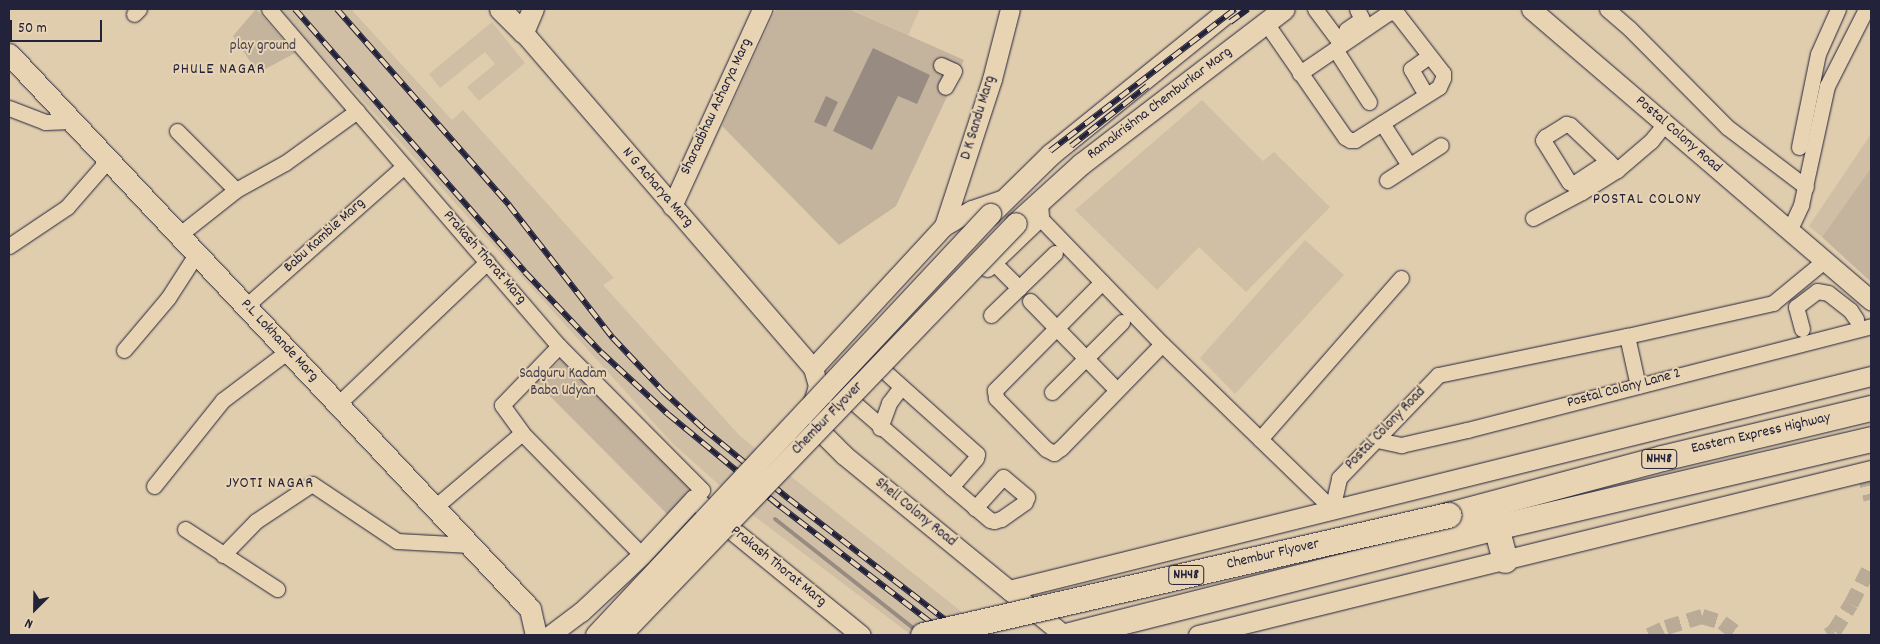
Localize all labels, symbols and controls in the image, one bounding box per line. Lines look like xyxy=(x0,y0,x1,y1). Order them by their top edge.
scale bar xyxy=(12,10,105,42)
text: 50 m xyxy=(18,18,47,40)
street label: Sharadbhau Acharya Marg xyxy=(677,36,757,178)
park label: play ground xyxy=(230,38,296,56)
street label: Ramakrishna Chemburkar Marg xyxy=(1084,44,1236,164)
district label: PHULE NAGAR xyxy=(171,60,267,80)
street label: D K Sandu Marg xyxy=(958,74,1000,162)
street label: Postal Colony Road xyxy=(1631,93,1725,177)
street label: N G Acharya Marg xyxy=(617,144,697,232)
district label: POSTAL COLONY xyxy=(1591,190,1703,210)
street label: Babu Kamble Marg xyxy=(281,195,369,277)
street label: Prakash Thorat Marg xyxy=(438,207,530,309)
street label: P.L. Lokhande Marg xyxy=(236,296,322,386)
park label: Sadguru Kadam Baba Udyan xyxy=(519,365,607,400)
street label: Postal Colony Lane 2 xyxy=(1565,365,1683,413)
street label: Chembur Flyover xyxy=(789,379,867,459)
street label: Postal Colony Road xyxy=(1342,384,1430,474)
street label: Eastern Express Highway xyxy=(1690,409,1832,459)
road number: NH48 xyxy=(1640,448,1678,470)
district label: JYOTI NAGAR xyxy=(225,474,315,494)
street label: Shell Colony Road xyxy=(871,475,959,551)
street label: Prakash Thorat Marg xyxy=(726,523,830,611)
street label: Chembur Flyover xyxy=(1225,536,1321,574)
road number: NH48 xyxy=(1167,564,1205,586)
north arrow xyxy=(10,584,60,634)
text: N xyxy=(22,612,36,633)

